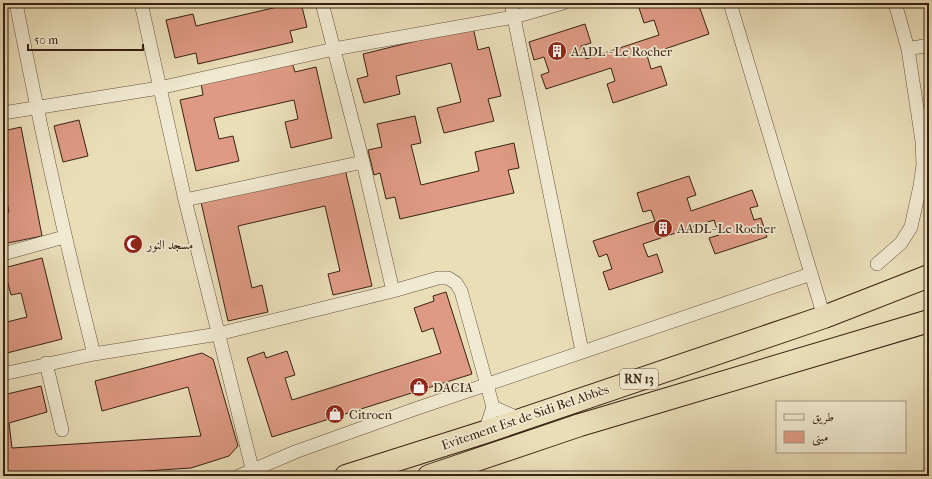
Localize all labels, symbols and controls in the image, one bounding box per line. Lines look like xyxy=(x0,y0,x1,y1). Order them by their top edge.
scale bar xyxy=(28,26,143,52)
text: 50 m xyxy=(34,33,58,47)
building icon: AADL - Le Rocher xyxy=(546,40,568,62)
place label: AADL - Le Rocher xyxy=(570,44,673,59)
building icon: AADL- Le Rocher xyxy=(652,217,674,239)
place label: AADL- Le Rocher xyxy=(676,221,776,236)
mosque icon: مسجد النور xyxy=(122,233,144,255)
place label: مسجد النور xyxy=(145,237,193,253)
road number: RN 13 xyxy=(620,369,658,389)
shop icon: DACIA xyxy=(408,376,430,398)
place label: DACIA xyxy=(433,380,474,395)
street label: Evitement Est de Sidi Bel Abbès xyxy=(439,381,611,453)
legend xyxy=(776,401,906,453)
shop icon: Citroen xyxy=(324,403,346,425)
place label: Citroen xyxy=(349,407,393,422)
text: طريق xyxy=(812,410,834,425)
text: مبنى xyxy=(812,430,828,446)

